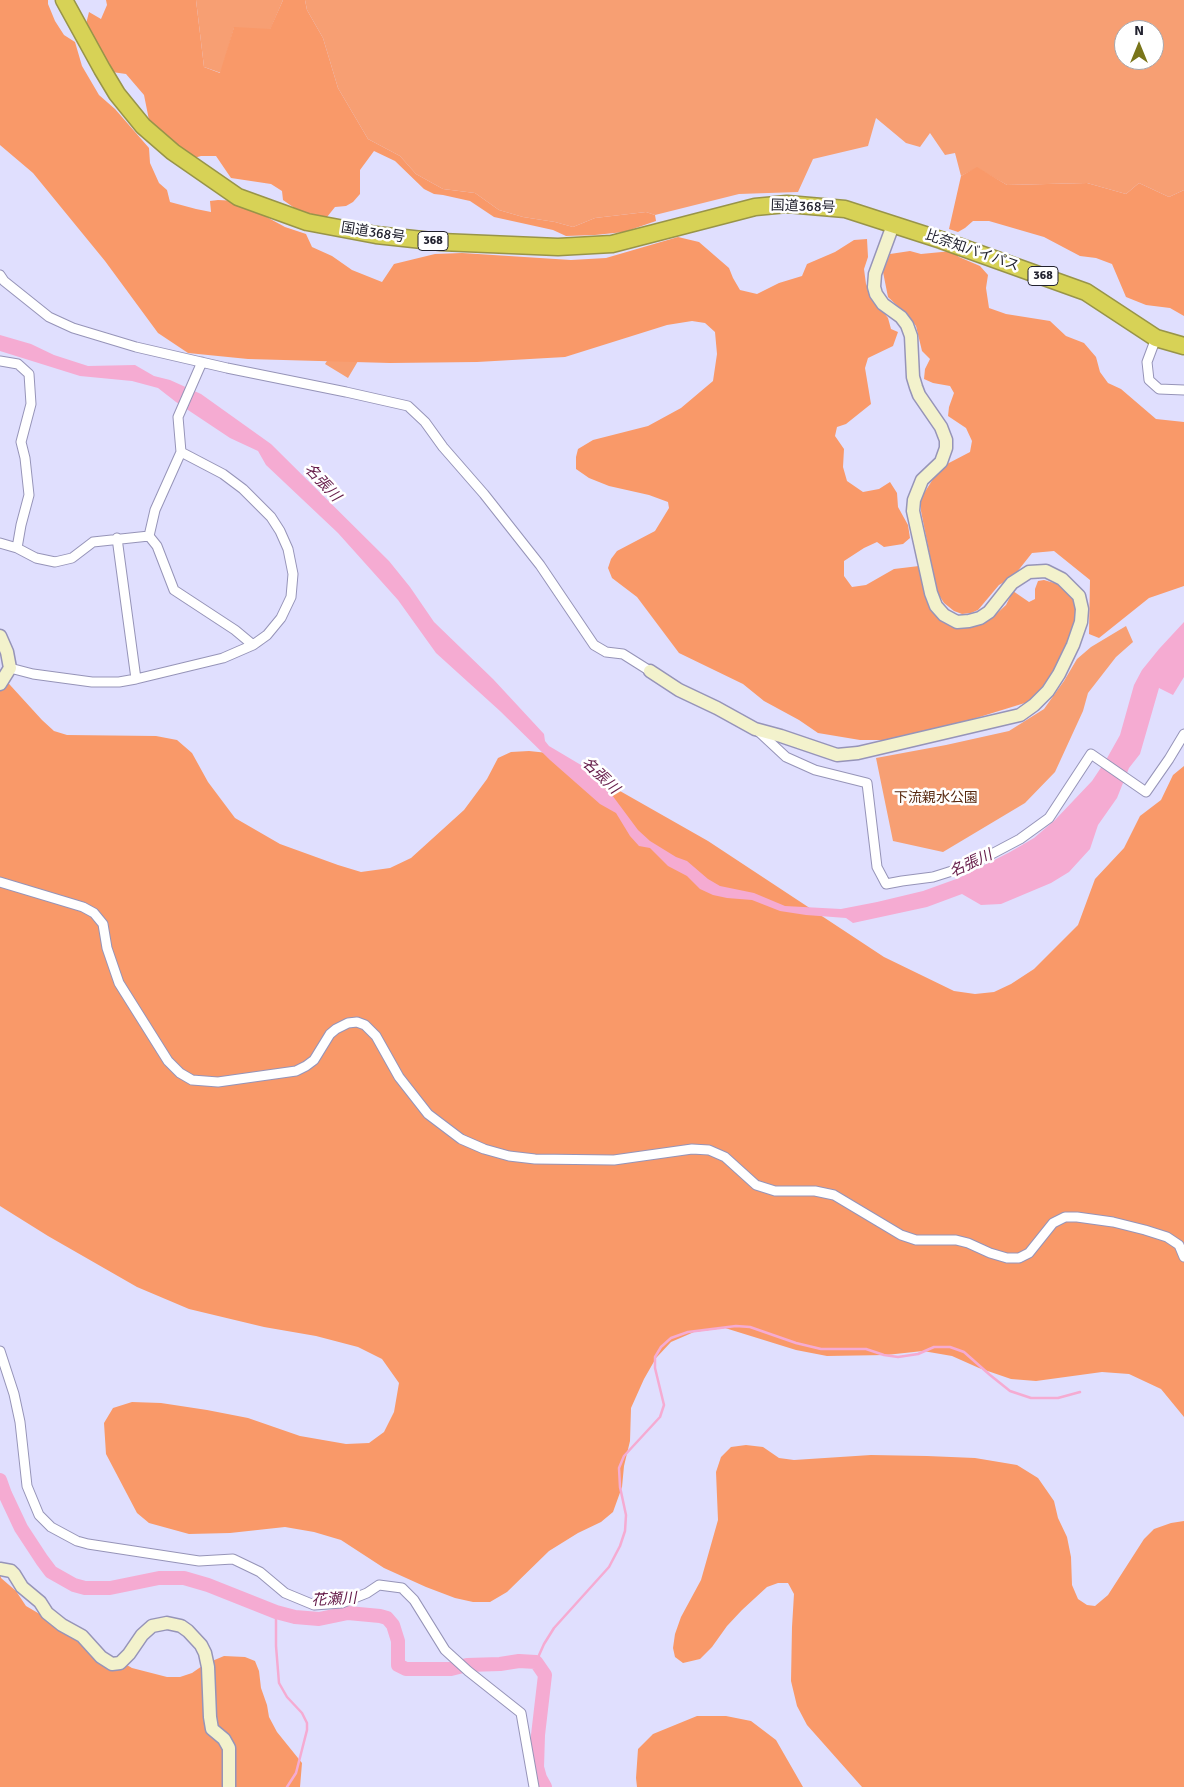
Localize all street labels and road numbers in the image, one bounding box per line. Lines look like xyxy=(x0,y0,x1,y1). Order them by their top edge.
street label: 国道368号 xyxy=(770,197,836,217)
street label: 国道368号 xyxy=(340,220,406,246)
street label: 比奈知バイパス xyxy=(923,227,1021,275)
road number: 368 xyxy=(418,232,448,250)
road number: 368 xyxy=(1028,266,1058,286)

